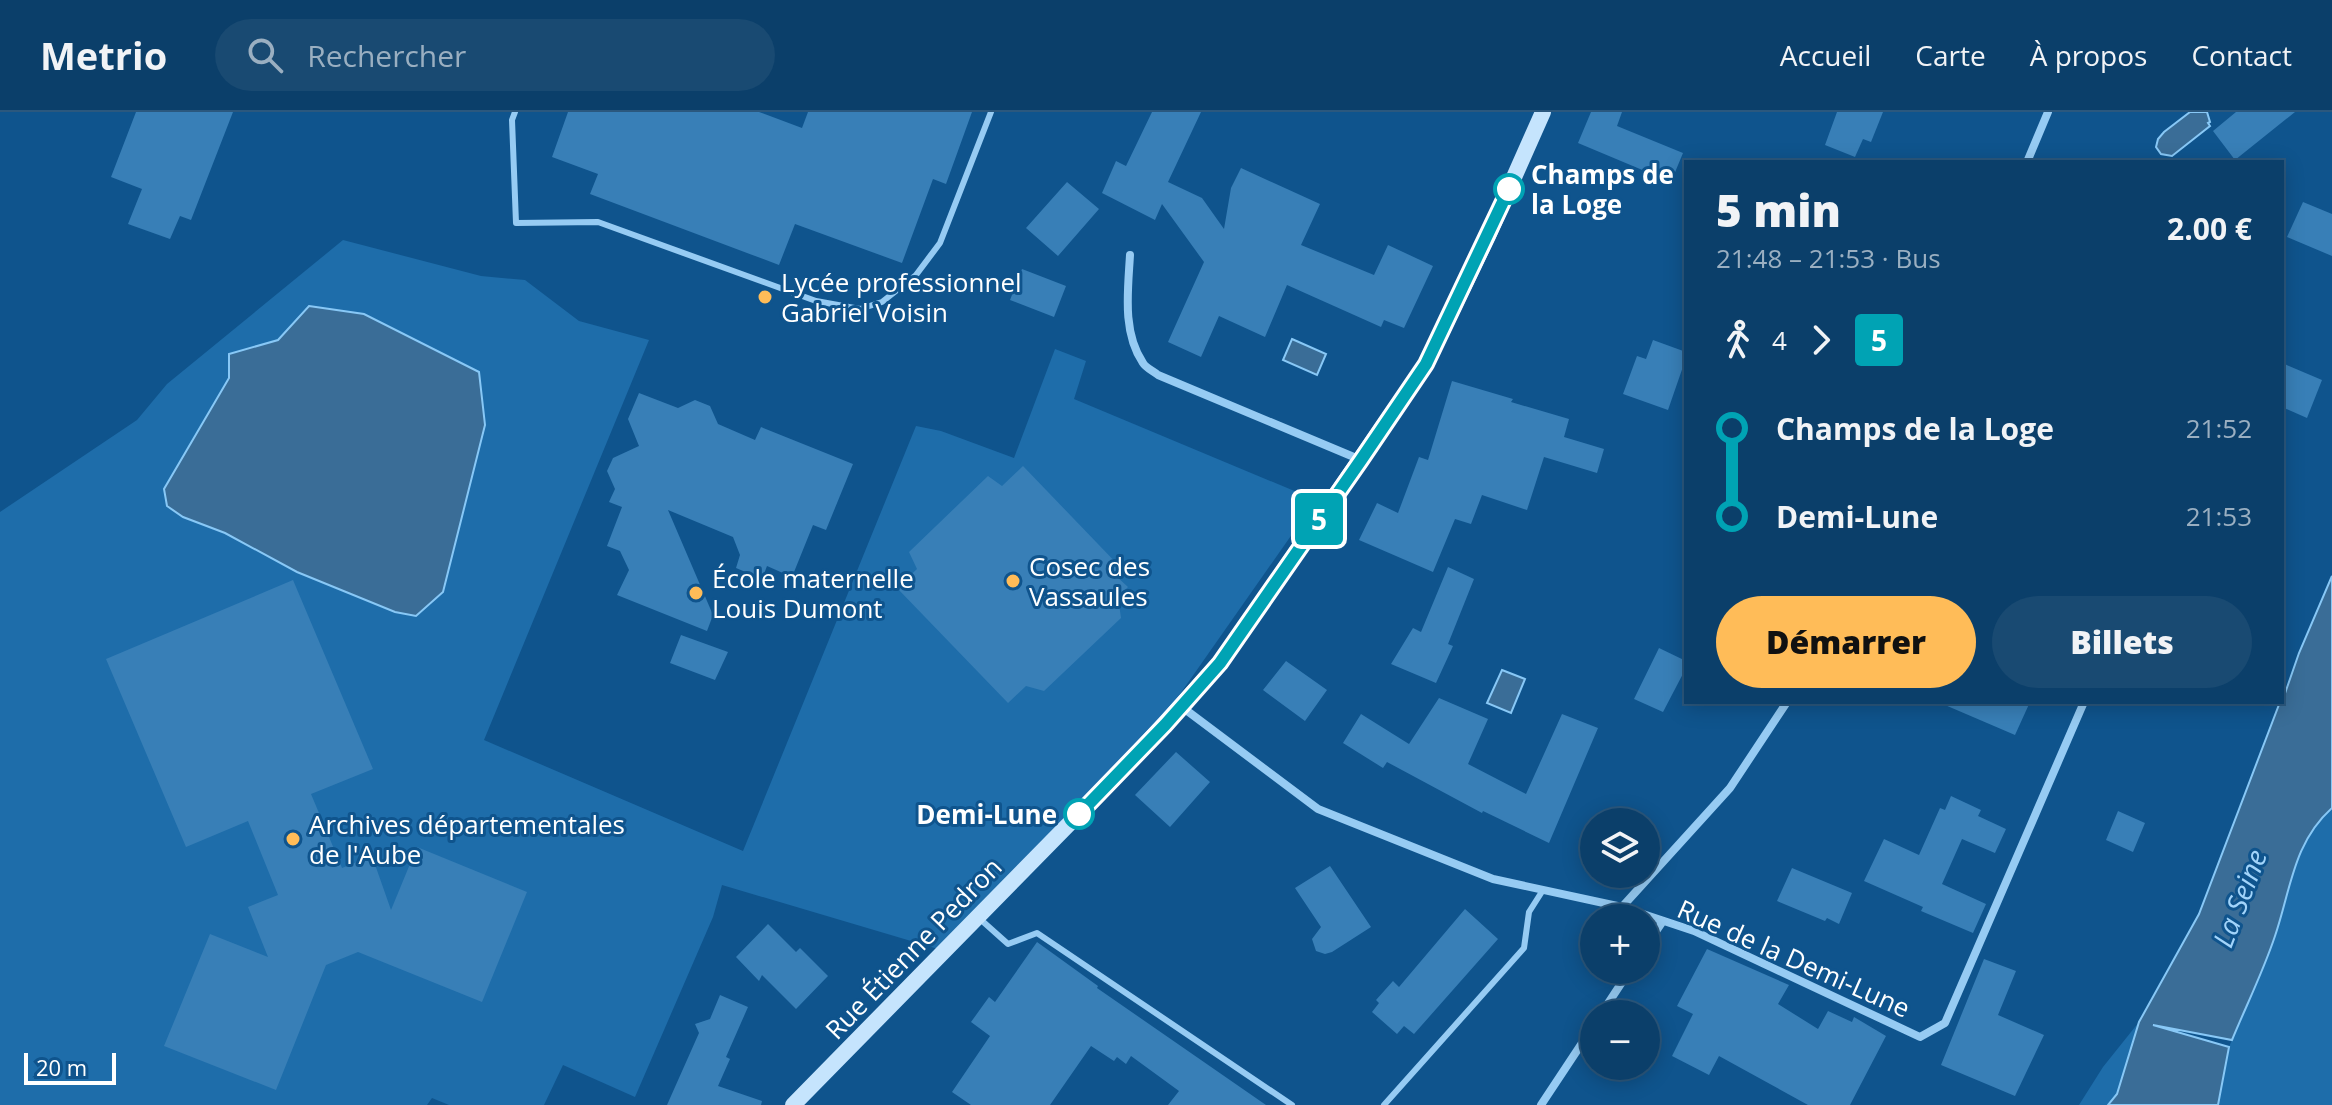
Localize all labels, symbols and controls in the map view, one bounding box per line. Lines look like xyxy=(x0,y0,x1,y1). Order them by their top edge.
search box xyxy=(215,19,775,91)
text: Metrio xyxy=(40,29,167,81)
icon: search xyxy=(243,33,287,77)
text: Rechercher xyxy=(307,35,466,76)
text: Accueil xyxy=(1780,36,1871,74)
text: Carte xyxy=(1915,36,1986,74)
text: À propos xyxy=(2030,36,2147,74)
text: Contact xyxy=(2191,36,2292,74)
place label: Champs de la Loge xyxy=(1531,156,1674,222)
marker: Champs de la Loge xyxy=(1494,174,1524,204)
text: 5 min xyxy=(1716,180,1841,240)
text: 2.00 € xyxy=(2167,208,2252,249)
text: 21:48 – 21:53 · Bus xyxy=(1716,240,1941,276)
place label: Lycée professionnel Gabriel Voisin xyxy=(781,264,1022,330)
marker: Lycée professionnel Gabriel Voisin xyxy=(756,288,774,306)
icon: walk xyxy=(1716,318,1760,362)
icon: forward xyxy=(1799,318,1843,362)
text: 5 xyxy=(1871,321,1887,359)
text: 4 xyxy=(1772,322,1787,358)
text: Champs de la Loge xyxy=(1776,408,2054,449)
text: 21:52 xyxy=(2186,410,2252,446)
line badge: 5 xyxy=(1293,493,1345,545)
text: Demi-Lune xyxy=(1776,496,1938,537)
text: 21:53 xyxy=(2186,498,2252,534)
text: 5 xyxy=(1311,500,1327,538)
place label: Cosec des Vassaules xyxy=(1029,548,1150,614)
place label: École maternelle Louis Dumont xyxy=(712,560,914,626)
marker: Cosec des Vassaules xyxy=(1004,572,1022,590)
marker: École maternelle Louis Dumont xyxy=(687,584,705,602)
button: Démarrer xyxy=(1716,596,1976,688)
button: Billets xyxy=(1992,596,2252,688)
place label: Demi-Lune xyxy=(916,796,1057,832)
marker: Demi-Lune xyxy=(1064,799,1094,829)
place label: Archives départementales de l'Aube xyxy=(309,806,625,872)
map controls xyxy=(1580,808,1660,1080)
button: layers xyxy=(1580,808,1660,888)
marker: Archives départementales de l'Aube xyxy=(284,830,302,848)
water label: La Seine xyxy=(2203,844,2275,952)
street label: Rue Étienne Pedron xyxy=(817,849,1009,1047)
street label: Rue de la Demi-Lune xyxy=(1672,891,1916,1025)
button: + xyxy=(1580,904,1660,984)
button: − xyxy=(1580,1000,1660,1080)
scale bar xyxy=(24,1049,116,1085)
text: 20 m xyxy=(36,1052,87,1082)

